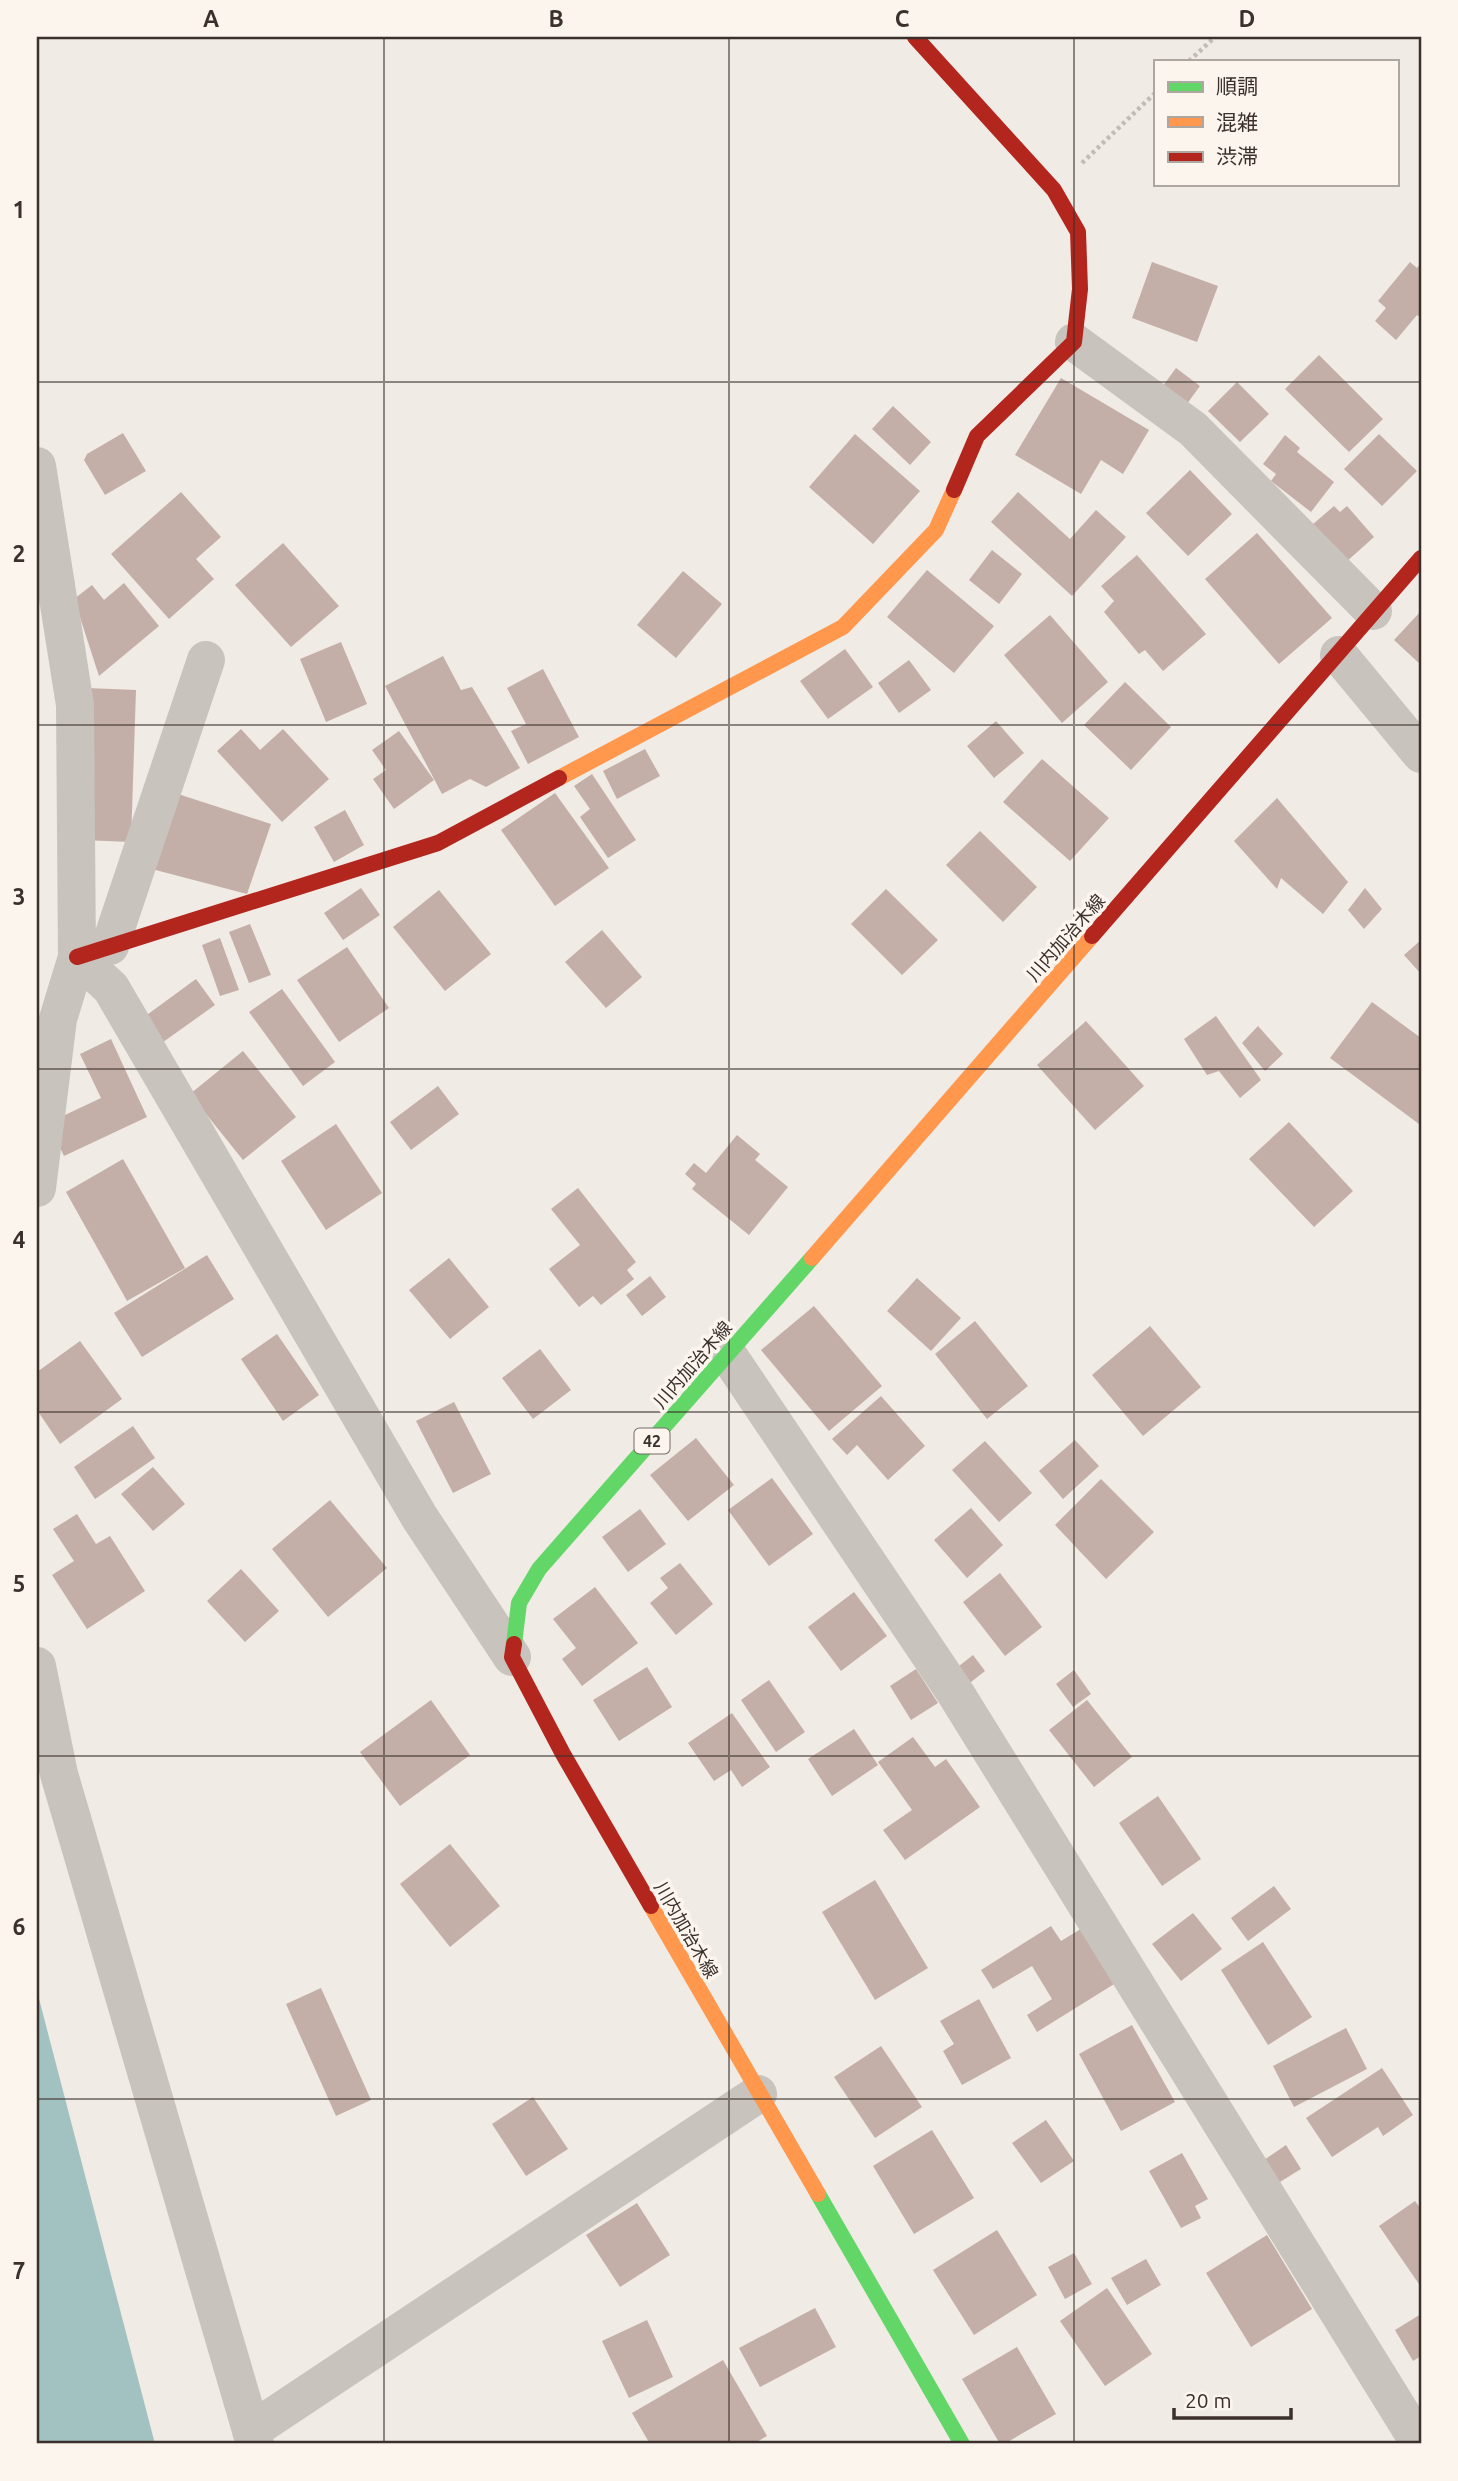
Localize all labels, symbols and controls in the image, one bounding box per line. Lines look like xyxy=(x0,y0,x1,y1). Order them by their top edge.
text: A xyxy=(203,6,219,31)
text: B xyxy=(548,6,564,31)
text: C xyxy=(895,6,910,31)
text: D xyxy=(1239,6,1255,31)
legend xyxy=(1154,60,1398,186)
text: 順調 xyxy=(1216,74,1258,98)
text: 混雑 xyxy=(1216,110,1258,134)
text: 渋滞 xyxy=(1216,144,1258,168)
text: 1 xyxy=(13,197,25,222)
text: 2 xyxy=(13,541,25,566)
text: 3 xyxy=(13,884,25,909)
street label: 川内加治木線 xyxy=(1022,890,1108,985)
text: 4 xyxy=(13,1227,26,1252)
street label: 川内加治木線 xyxy=(649,1317,735,1412)
road number: 42 xyxy=(634,1428,670,1454)
text: 5 xyxy=(13,1571,25,1596)
street label: 川内加治木線 xyxy=(651,1878,723,1981)
text: 6 xyxy=(13,1914,26,1939)
text: 7 xyxy=(13,2258,25,2283)
scale bar xyxy=(1174,2376,1292,2420)
text: 20 m xyxy=(1185,2388,1232,2412)

